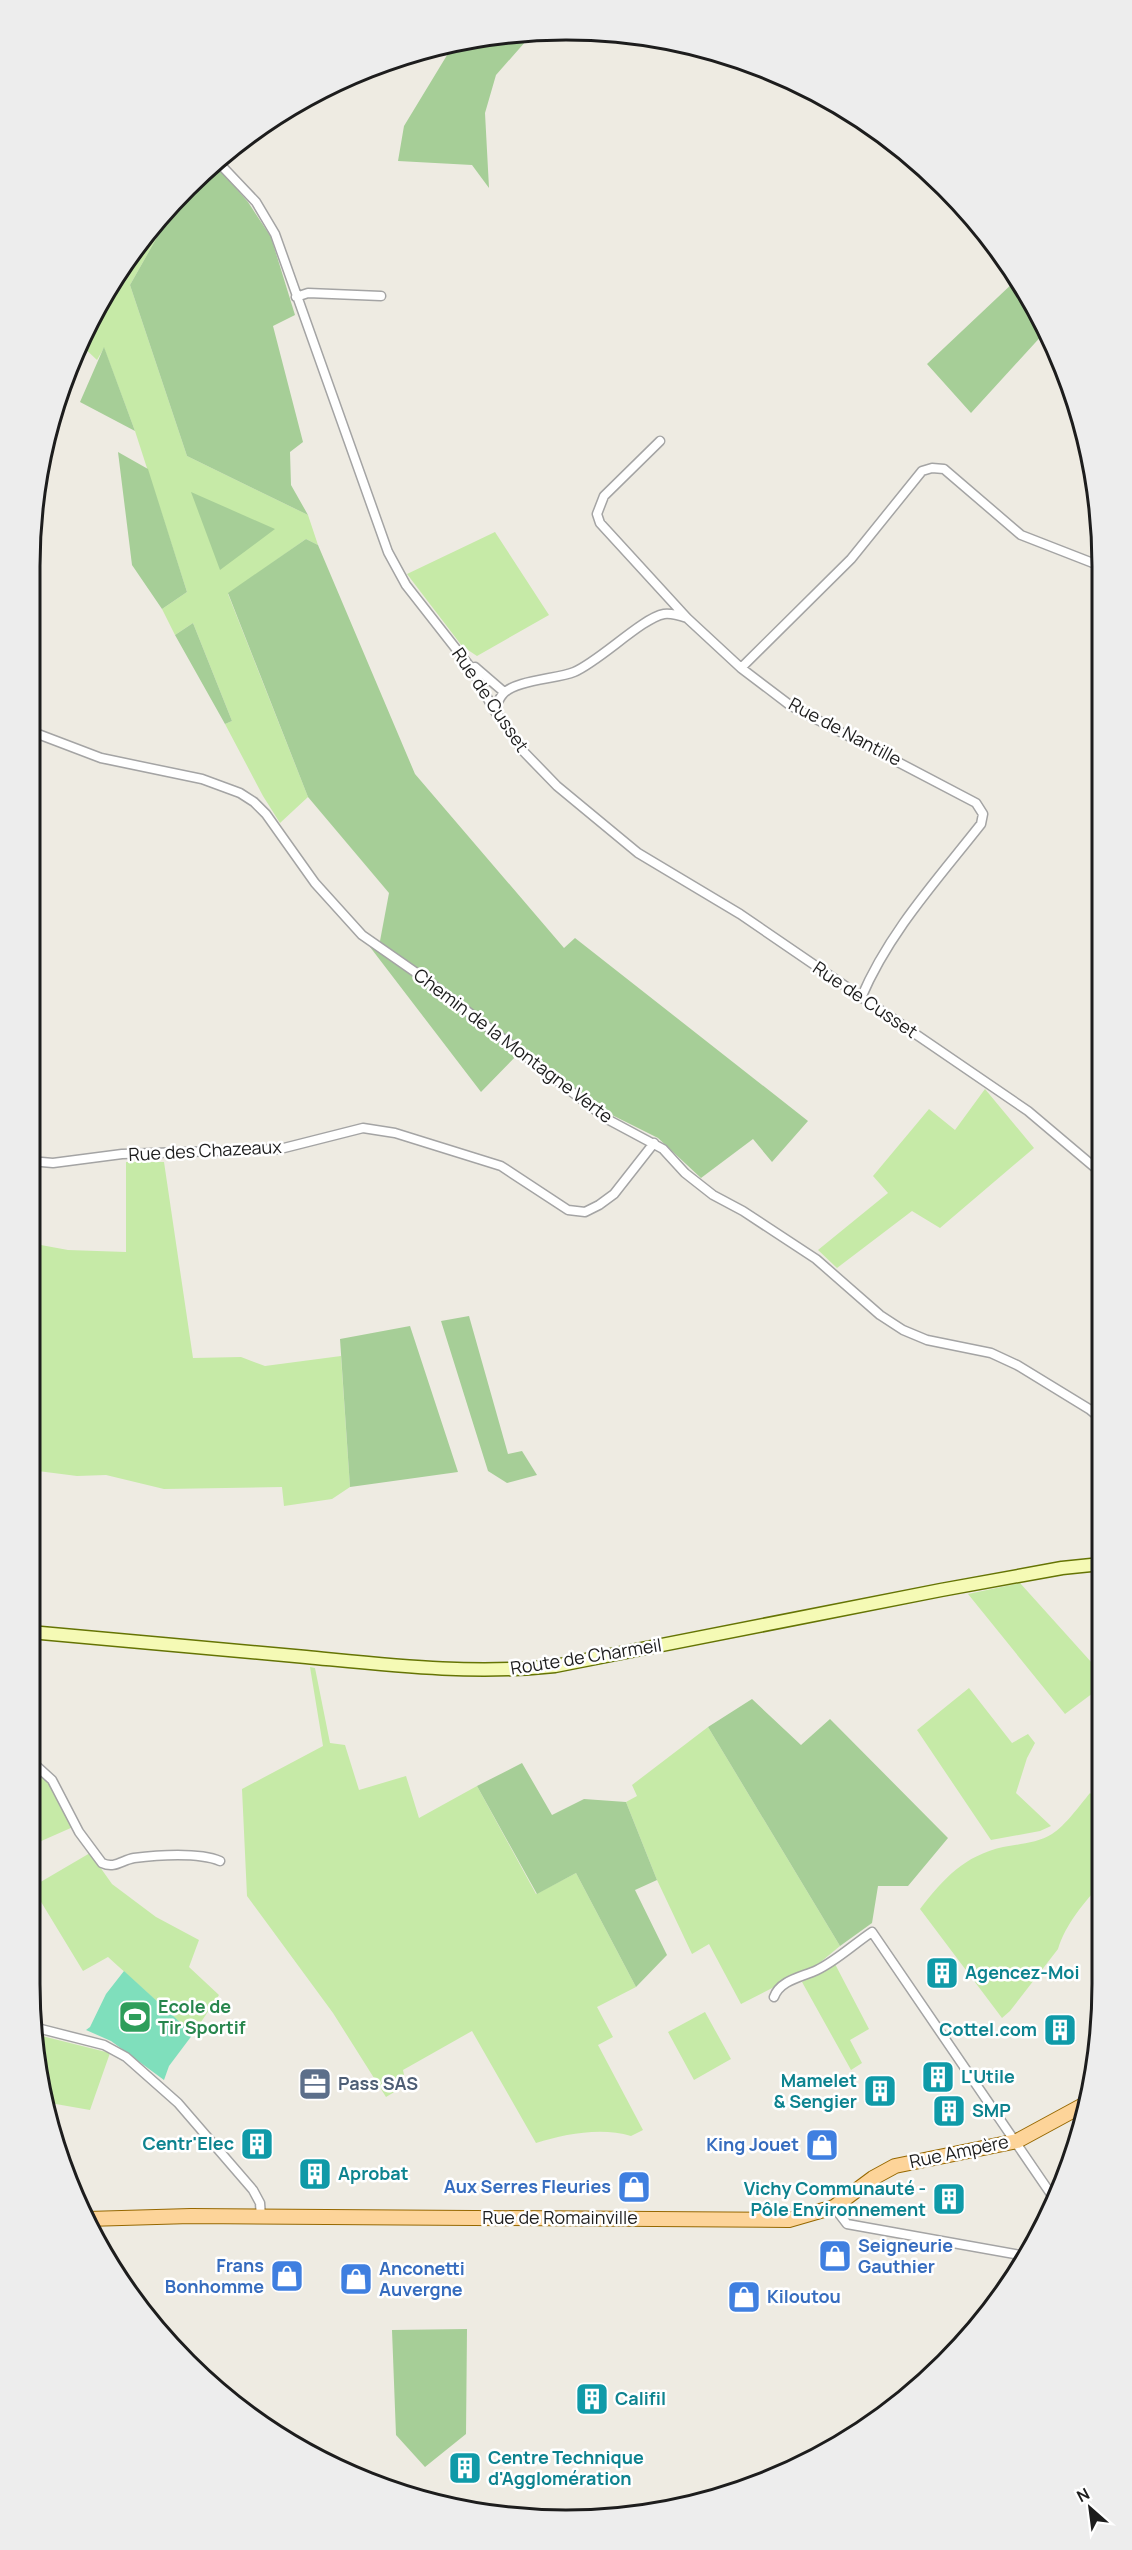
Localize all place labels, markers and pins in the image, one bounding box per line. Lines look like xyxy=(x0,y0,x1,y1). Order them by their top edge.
building icon: Agencez-Moi xyxy=(924,1955,960,1991)
place label: Agencez-Moi xyxy=(965,1960,1079,1984)
place label: Ecole de Tir Sportif xyxy=(158,1994,246,2039)
sports icon: Ecole de Tir Sportif xyxy=(117,1999,153,2035)
building icon: Cottel.com xyxy=(1042,2012,1078,2048)
place label: Cottel.com xyxy=(939,2017,1037,2041)
building icon: L'Utile xyxy=(920,2059,956,2095)
place label: L'Utile xyxy=(961,2064,1015,2088)
office icon: Pass SAS xyxy=(297,2066,333,2102)
place label: Mamelet & Sengier xyxy=(774,2068,857,2113)
place label: Pass SAS xyxy=(338,2071,418,2095)
building icon: Mamelet & Sengier xyxy=(862,2073,898,2109)
building icon: SMP xyxy=(931,2093,967,2129)
place label: SMP xyxy=(972,2098,1011,2122)
building icon: Centr'Elec xyxy=(239,2126,275,2162)
shop icon: King Jouet xyxy=(804,2127,840,2163)
place label: Centr'Elec xyxy=(142,2131,234,2155)
place label: King Jouet xyxy=(706,2132,799,2156)
building icon: Aprobat xyxy=(297,2156,333,2192)
place label: Aprobat xyxy=(338,2161,409,2185)
shop icon: Aux Serres Fleuries xyxy=(616,2169,652,2205)
place label: Aux Serres Fleuries xyxy=(444,2174,611,2198)
place label: Vichy Communauté - Pôle Environnement xyxy=(744,2176,926,2221)
building icon: Vichy Communauté - Pôle Environnement xyxy=(931,2181,967,2217)
place label: Seigneurie Gauthier xyxy=(858,2233,953,2278)
shop icon: Seigneurie Gauthier xyxy=(817,2238,853,2274)
place label: Frans Bonhomme xyxy=(165,2253,264,2298)
place label: Anconetti Auvergne xyxy=(379,2256,465,2301)
shop icon: Frans Bonhomme xyxy=(269,2258,305,2294)
shop icon: Anconetti Auvergne xyxy=(338,2261,374,2297)
shop icon: Kiloutou xyxy=(726,2279,762,2315)
place label: Kiloutou xyxy=(767,2284,841,2308)
building icon: Califil xyxy=(574,2381,610,2417)
place label: Califil xyxy=(615,2386,666,2410)
place label: Centre Technique d'Agglomération xyxy=(488,2445,644,2490)
building icon: Centre Technique d'Agglomération xyxy=(447,2450,483,2486)

